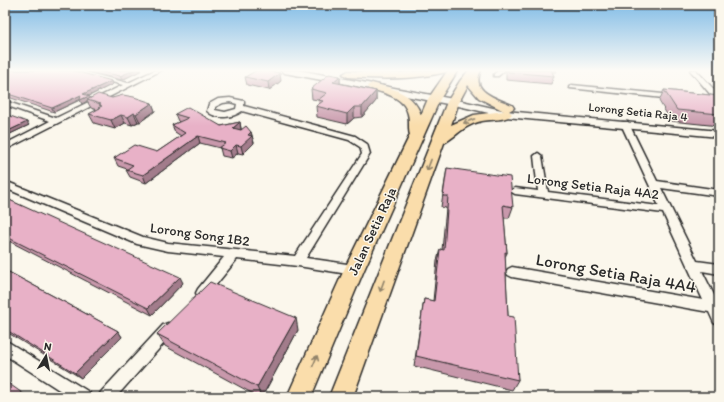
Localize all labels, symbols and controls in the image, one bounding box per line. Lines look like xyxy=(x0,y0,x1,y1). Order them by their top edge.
street label: Lorong Setia Raja 4 xyxy=(588,100,688,124)
one-way arrow xyxy=(463,117,475,125)
one-way arrow xyxy=(425,158,433,170)
street label: Lorong Setia Raja 4A2 xyxy=(526,170,661,203)
street label: Jalan Setia Raja xyxy=(345,184,401,278)
street label: Lorong Song 1B2 xyxy=(149,219,252,250)
street label: Lorong Setia Raja 4A4 xyxy=(534,249,698,297)
one-way arrow xyxy=(378,280,386,292)
north arrow xyxy=(26,336,66,376)
text: N xyxy=(43,340,52,354)
one-way arrow xyxy=(312,356,319,368)

